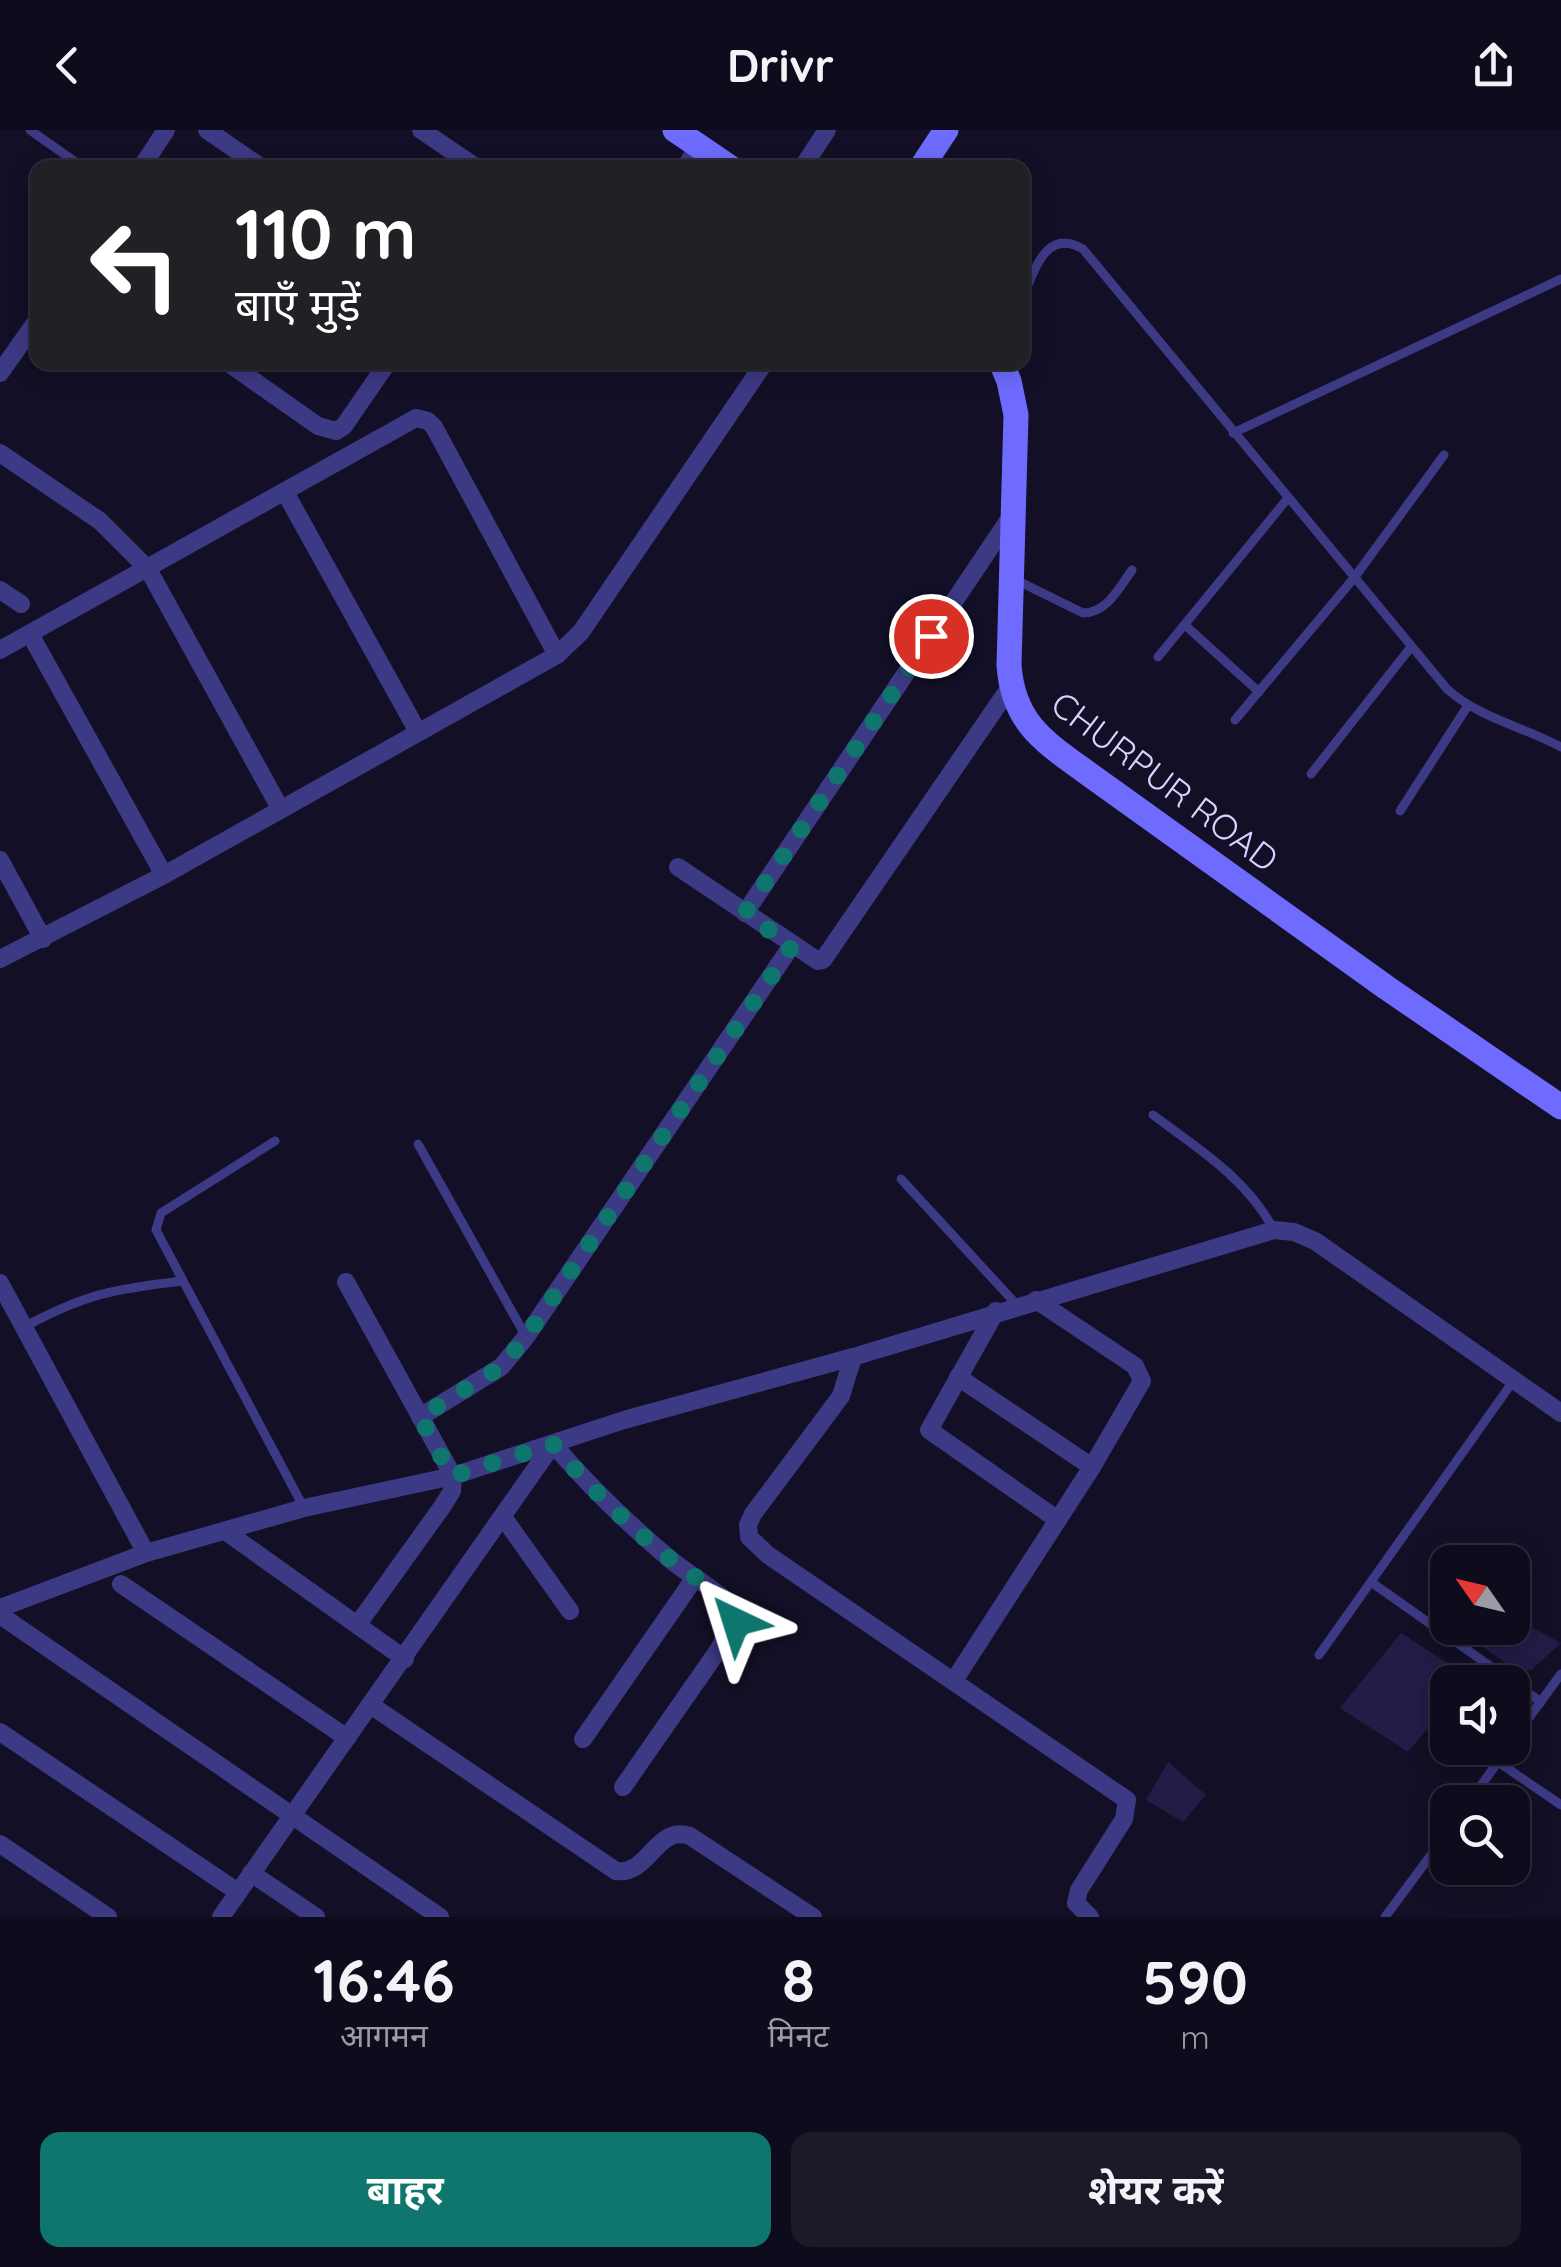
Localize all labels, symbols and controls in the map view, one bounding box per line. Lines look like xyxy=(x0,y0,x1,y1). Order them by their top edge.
text: Drivr xyxy=(727,37,834,93)
icon: back xyxy=(40,38,95,93)
icon: share xyxy=(1466,38,1521,93)
text: 110 m xyxy=(235,189,417,277)
icon: left xyxy=(70,200,200,330)
text: बाएँ मुड़ें xyxy=(235,276,361,332)
pin xyxy=(889,594,974,679)
icon: arrive xyxy=(904,609,959,664)
street label: CHURPUR ROAD xyxy=(1043,681,1287,881)
north arrow xyxy=(1430,1545,1530,1645)
map controls xyxy=(1430,1545,1530,1885)
position arrow xyxy=(684,1570,788,1674)
button: sound xyxy=(1430,1665,1530,1765)
button: search xyxy=(1430,1785,1530,1885)
text: 16:46 xyxy=(313,1942,455,2017)
text: 8 xyxy=(782,1942,815,2017)
text: 590 xyxy=(1142,1944,1248,2019)
text: आगमन xyxy=(340,2015,428,2055)
text: मिनट xyxy=(768,2015,829,2055)
text: m xyxy=(1180,2017,1210,2057)
button: बाहर xyxy=(40,2132,771,2247)
button: शेयर करें xyxy=(791,2132,1521,2247)

